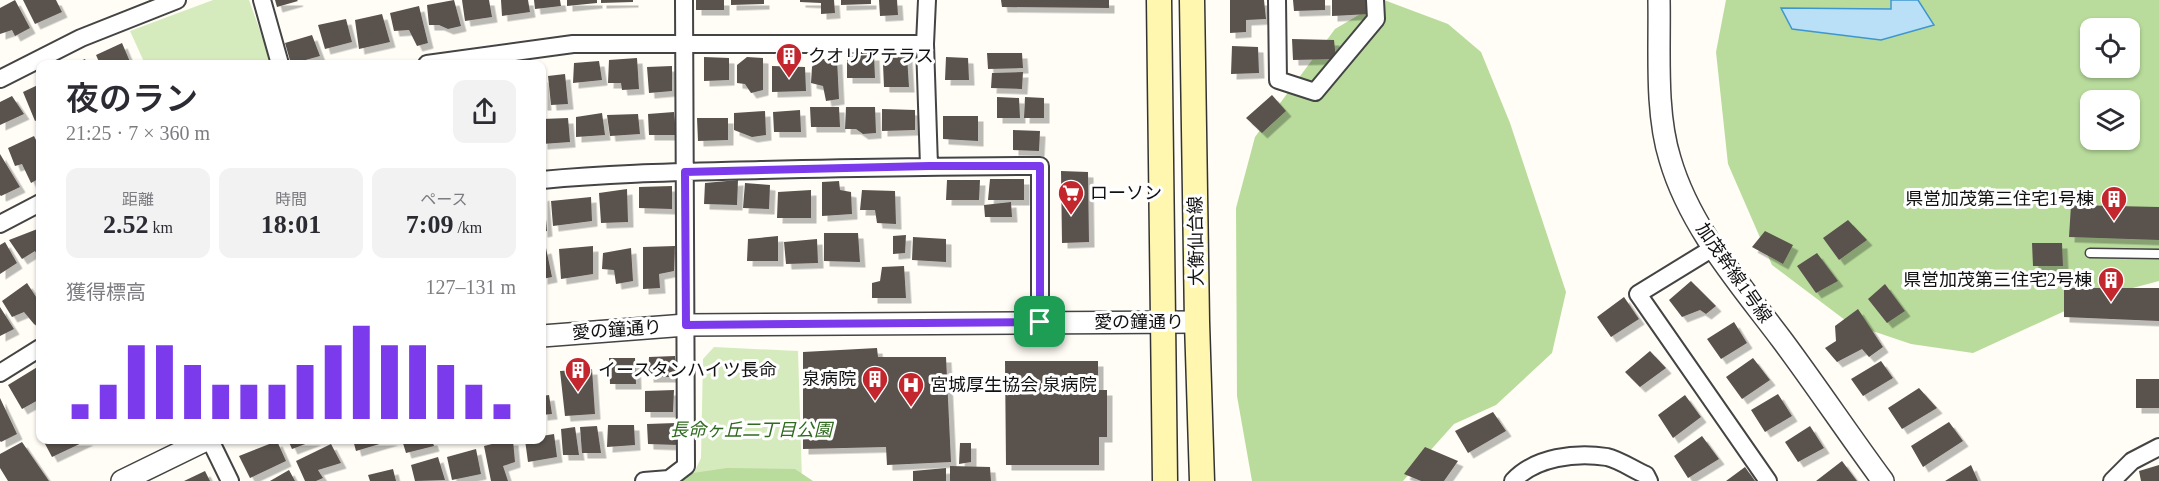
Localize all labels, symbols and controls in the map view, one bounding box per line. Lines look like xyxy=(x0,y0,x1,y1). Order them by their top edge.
map controls xyxy=(2080,18,2140,150)
button: locate xyxy=(2080,18,2140,78)
building icon: クオリアテラス xyxy=(774,41,804,79)
place label: クオリアテラス xyxy=(808,46,934,66)
button: share xyxy=(453,80,516,143)
text: 夜のラン xyxy=(66,81,198,117)
button: layers xyxy=(2080,90,2140,150)
text: 21:25 · 7 × 360 m xyxy=(66,122,210,144)
supermarket icon: ローソン xyxy=(1056,178,1086,216)
place label: ローソン xyxy=(1090,183,1162,203)
building icon: 県営加茂第三住宅1号棟 xyxy=(2099,184,2129,222)
place label: 県営加茂第三住宅1号棟 xyxy=(1905,189,2094,209)
text: 距離 xyxy=(122,191,154,208)
text: 時間 xyxy=(275,191,307,208)
text: ペース xyxy=(420,191,468,208)
street label: 大衡仙台線 xyxy=(1185,196,1207,286)
text: 2.52 xyxy=(103,210,149,239)
text: 18:01 xyxy=(261,210,321,239)
text: 7:09 xyxy=(406,210,453,239)
text: km xyxy=(149,219,173,236)
text: /km xyxy=(453,219,482,236)
street label: 加茂幹線1号線 xyxy=(1692,219,1776,327)
building icon: 県営加茂第三住宅2号棟 xyxy=(2096,265,2126,303)
place label: 県営加茂第三住宅2号棟 xyxy=(1903,270,2092,290)
text: 127–131 m xyxy=(425,276,516,298)
text: 獲得標高 xyxy=(66,281,146,303)
pin xyxy=(1014,296,1065,347)
icon: arrive xyxy=(1023,305,1056,338)
street label: 愛の鐘通り xyxy=(1094,312,1184,332)
street label: 愛の鐘通り xyxy=(571,317,663,343)
building icon: イースタンハイツ長命 xyxy=(563,355,593,393)
place label: イースタンハイツ長命 xyxy=(598,360,777,380)
building icon: 泉病院 xyxy=(860,364,890,402)
place label: 泉病院 xyxy=(802,369,856,389)
hospital icon: 宮城厚生協会 泉病院 xyxy=(896,370,926,408)
place label: 宮城厚生協会 泉病院 xyxy=(930,375,1097,395)
park label: 長命ヶ丘二丁目公園 xyxy=(670,420,835,440)

